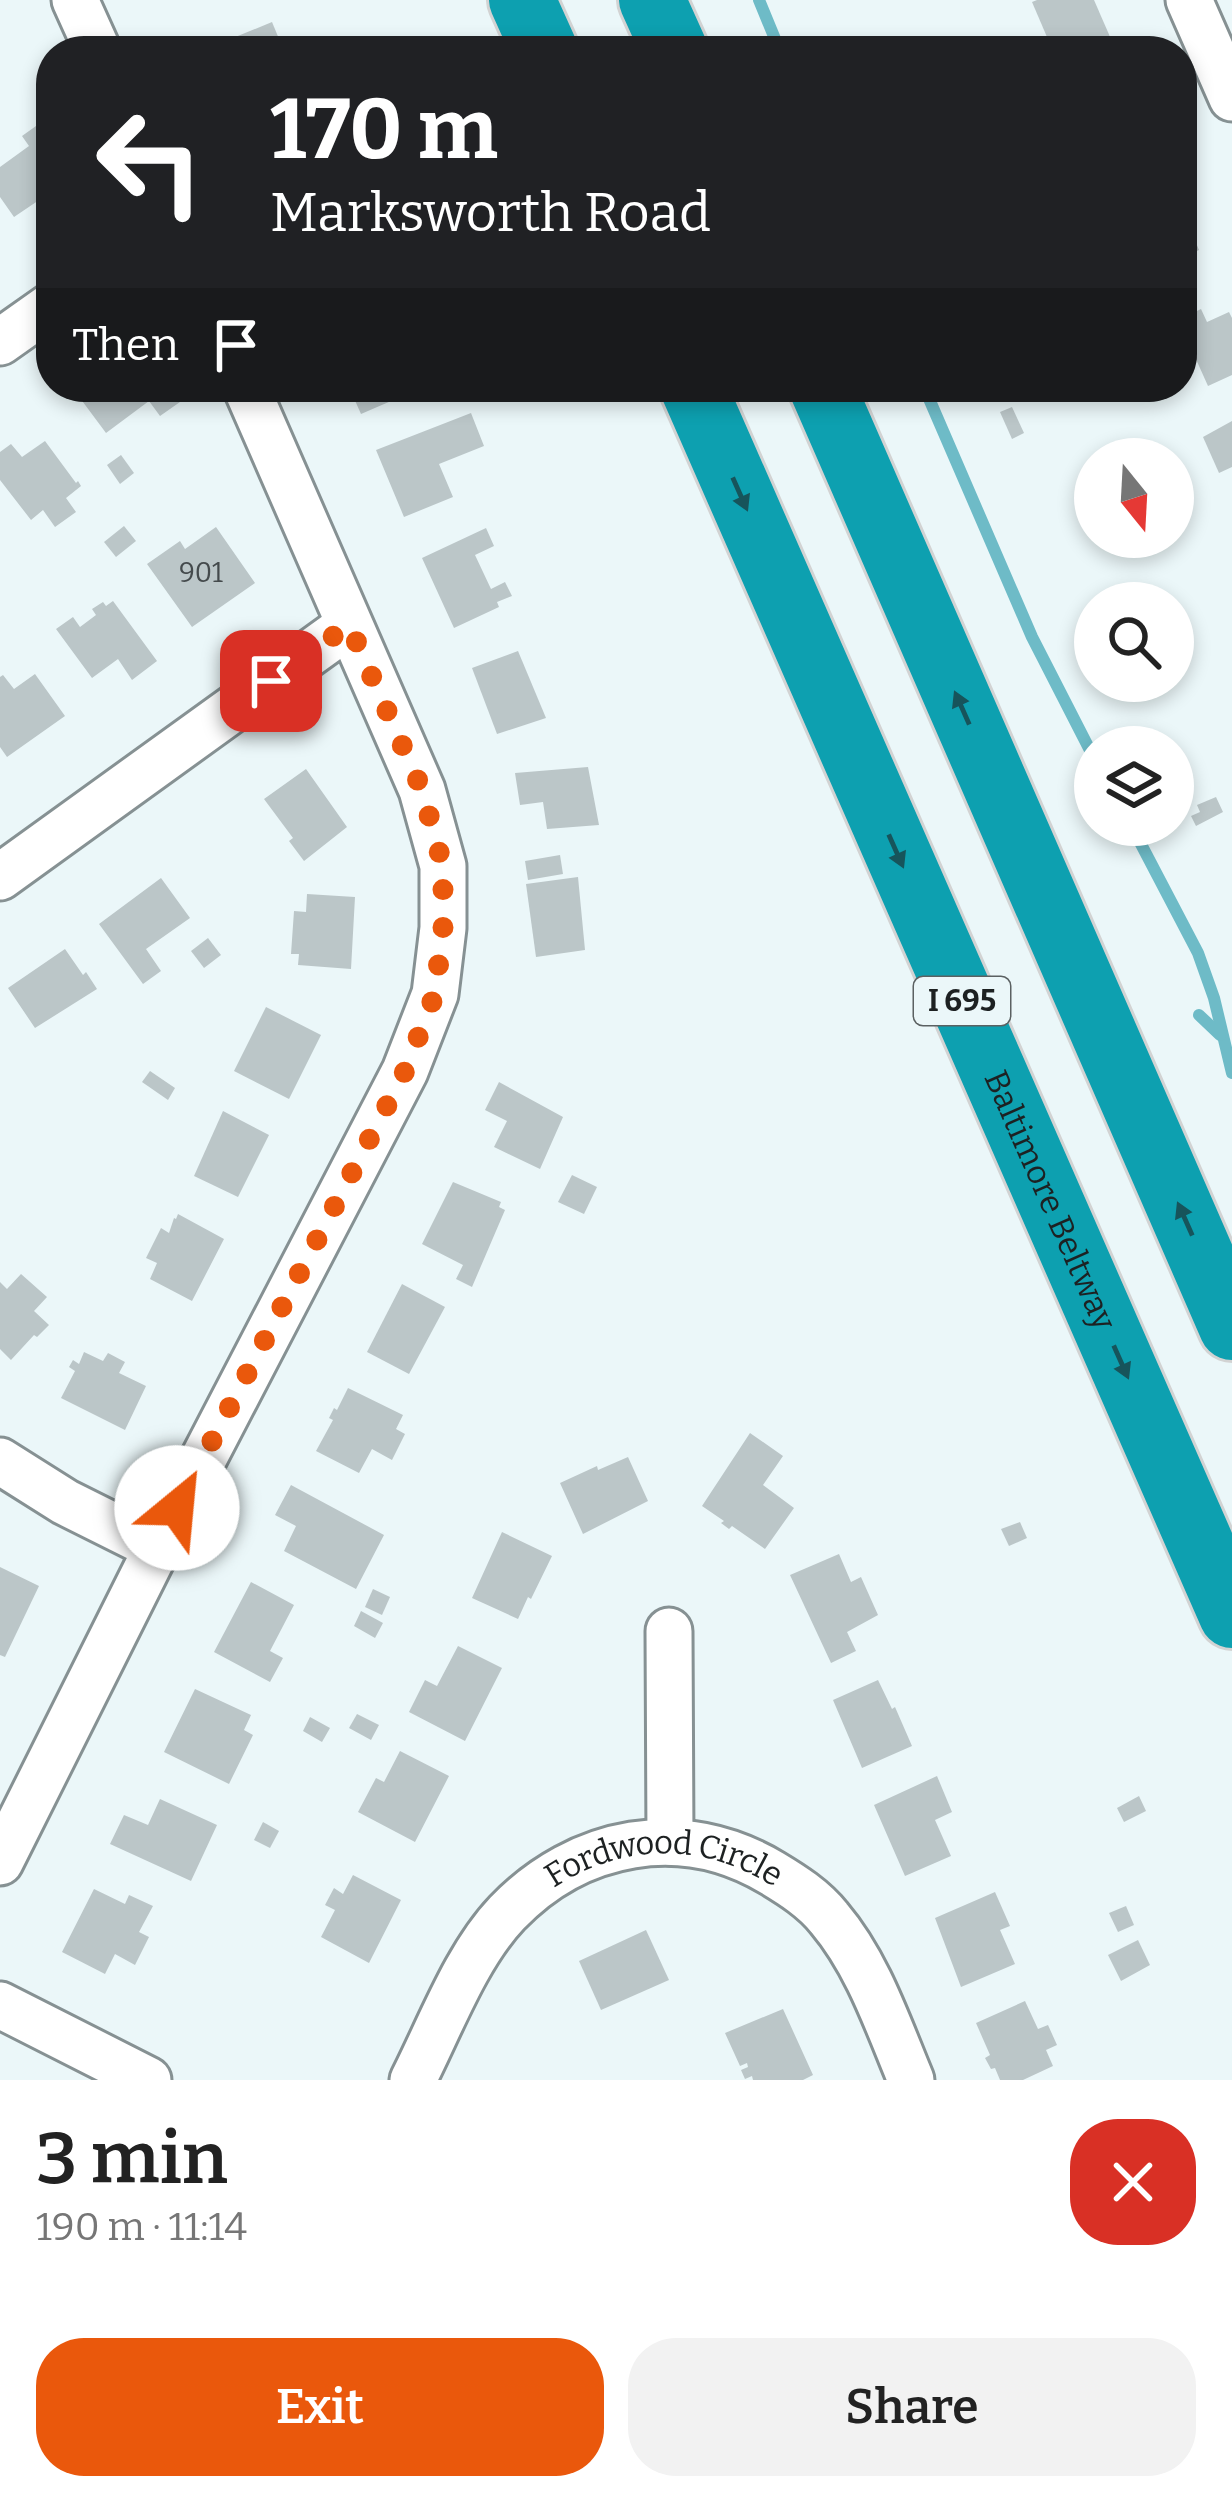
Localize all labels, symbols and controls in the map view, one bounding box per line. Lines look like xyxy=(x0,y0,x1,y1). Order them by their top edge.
text: 170 m xyxy=(270,79,498,180)
icon: left xyxy=(72,84,228,240)
text: Marksworth Road xyxy=(270,181,711,245)
icon: arrive xyxy=(203,312,269,378)
text: Then xyxy=(72,318,179,372)
north arrow xyxy=(1074,438,1194,558)
map controls xyxy=(1074,438,1194,846)
one-way arrow xyxy=(730,477,750,512)
house number: 901 xyxy=(179,557,223,589)
button: search xyxy=(1074,582,1194,702)
pin xyxy=(220,630,322,732)
icon: arrive xyxy=(238,648,304,714)
one-way arrow xyxy=(951,690,971,725)
button: layers xyxy=(1074,726,1194,846)
one-way arrow xyxy=(887,834,907,869)
road number: I 695 xyxy=(914,977,1010,1025)
street label: Baltimore Beltway xyxy=(975,1064,1125,1336)
one-way arrow xyxy=(1175,1202,1195,1237)
one-way arrow xyxy=(1111,1345,1131,1380)
position arrow xyxy=(114,1445,240,1571)
text: Fordwood Circle xyxy=(537,1822,790,1896)
street label: Fordwood Circle xyxy=(542,1867,788,1907)
text: 3 min xyxy=(36,2116,228,2202)
button: close xyxy=(1070,2119,1196,2245)
text: 190 m · 11:14 xyxy=(36,2204,247,2250)
button: Exit xyxy=(36,2338,604,2476)
button: Share xyxy=(628,2338,1196,2476)

